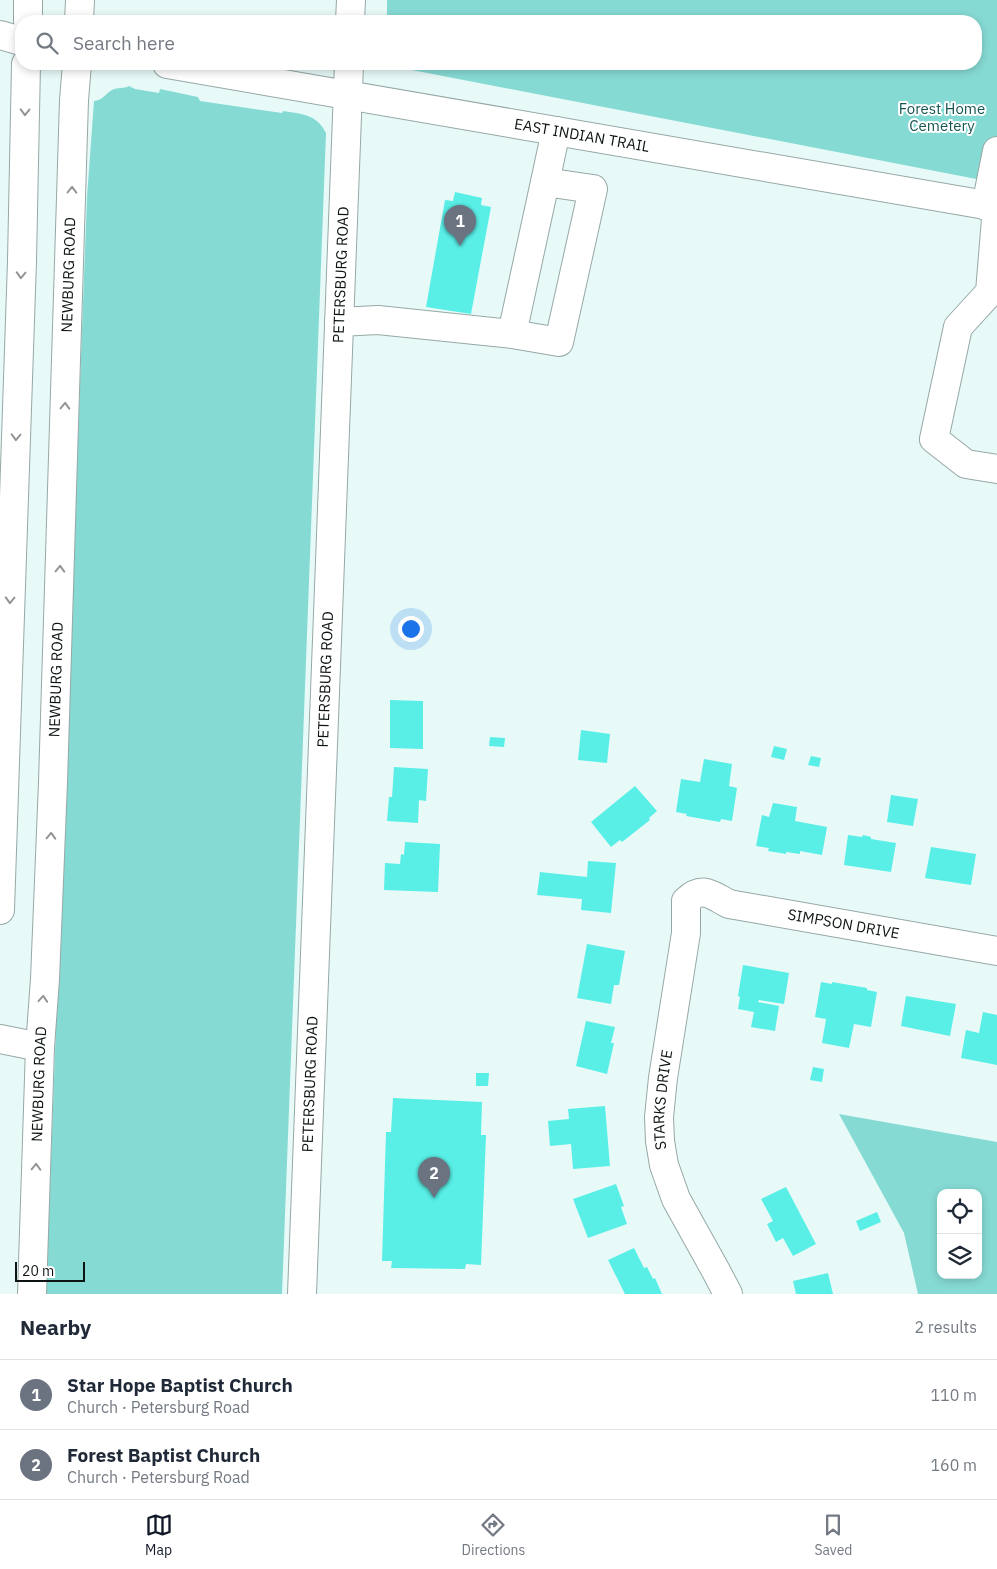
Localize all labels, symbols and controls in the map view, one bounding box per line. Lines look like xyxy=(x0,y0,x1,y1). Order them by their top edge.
search box xyxy=(15,15,982,70)
icon: search xyxy=(33,29,61,57)
text: Search here xyxy=(73,31,175,55)
park label: Forest Home Cemetery xyxy=(899,99,985,135)
one-way arrow xyxy=(20,109,30,117)
street label: EAST INDIAN TRAIL xyxy=(513,114,652,156)
one-way arrow xyxy=(67,186,77,194)
pin: 1 xyxy=(444,205,476,246)
street label: PETERSBURG ROAD xyxy=(328,206,353,343)
street label: NEWBURG ROAD xyxy=(57,217,79,333)
one-way arrow xyxy=(16,272,26,279)
one-way arrow xyxy=(60,402,70,410)
one-way arrow xyxy=(10,434,21,442)
one-way arrow xyxy=(55,565,65,572)
one-way arrow xyxy=(5,596,16,604)
street label: PETERSBURG ROAD xyxy=(313,611,337,748)
your location xyxy=(398,616,424,642)
street label: NEWBURG ROAD xyxy=(44,621,67,738)
one-way arrow xyxy=(45,832,56,840)
street label: SIMPSON DRIVE xyxy=(786,904,901,943)
one-way arrow xyxy=(37,994,48,1002)
street label: PETERSBURG ROAD xyxy=(297,1016,322,1153)
street label: NEWBURG ROAD xyxy=(27,1026,50,1142)
street label: STARKS DRIVE xyxy=(649,1048,676,1152)
pin: 2 xyxy=(418,1157,450,1198)
one-way arrow xyxy=(31,1162,41,1170)
map controls xyxy=(937,1189,982,1279)
button: locate xyxy=(937,1189,982,1234)
button: layers xyxy=(937,1234,982,1279)
scale bar xyxy=(15,1259,85,1282)
text: 20 m xyxy=(22,1262,54,1280)
text: Nearby xyxy=(20,1313,91,1341)
text: 2 results xyxy=(914,1317,977,1337)
text: Star Hope Baptist Church xyxy=(67,1373,293,1397)
text: 1 xyxy=(31,1385,41,1405)
text: 110 m xyxy=(930,1385,977,1405)
text: Church · Petersburg Road xyxy=(67,1397,250,1417)
text: Forest Baptist Church xyxy=(67,1443,260,1467)
text: 2 xyxy=(31,1455,41,1475)
text: 160 m xyxy=(930,1455,977,1475)
text: Church · Petersburg Road xyxy=(67,1467,250,1487)
tab: Map xyxy=(145,1511,173,1559)
tab: Directions xyxy=(462,1511,525,1559)
tab: Saved xyxy=(814,1511,852,1559)

